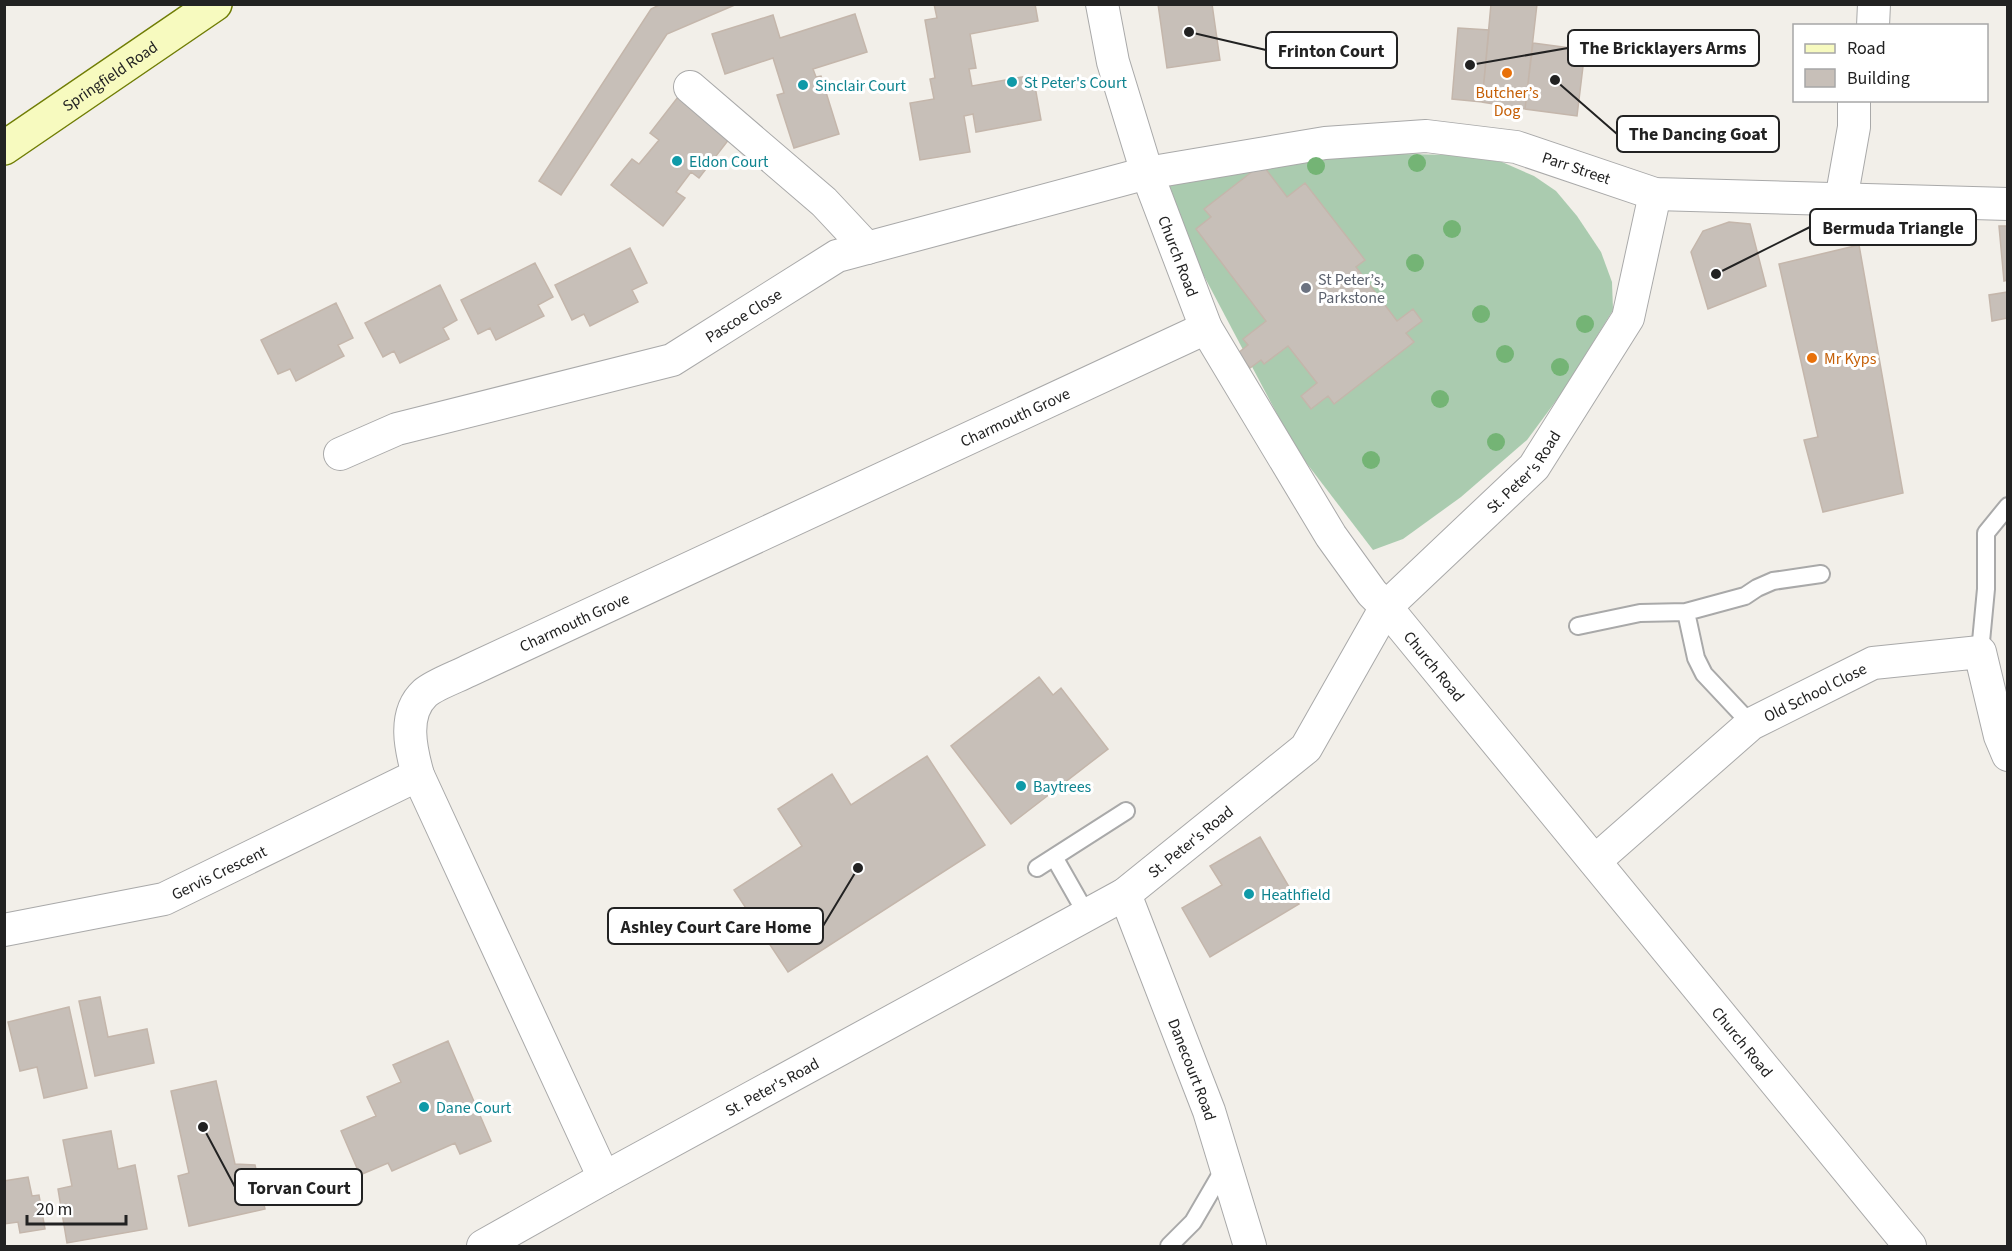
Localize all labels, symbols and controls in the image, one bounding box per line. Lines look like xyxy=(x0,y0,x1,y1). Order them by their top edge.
legend xyxy=(1793,24,1988,102)
callout: The Bricklayers Arms xyxy=(1568,30,1759,66)
callout: Frinton Court xyxy=(1266,32,1397,68)
street label: Springfield Road xyxy=(58,36,162,117)
text: The Bricklayers Arms xyxy=(1579,36,1747,61)
text: Road xyxy=(1847,36,1886,61)
text: Frinton Court xyxy=(1278,39,1384,64)
marker: Butcher’s Dog xyxy=(1500,66,1514,80)
text: Building xyxy=(1847,66,1910,91)
place label: St Peter's Court xyxy=(1024,72,1128,94)
place label: Sinclair Court xyxy=(815,75,906,97)
marker: St Peter's Court xyxy=(1005,75,1019,89)
marker: Sinclair Court xyxy=(796,78,810,92)
place label: Butcher’s Dog xyxy=(1475,82,1539,122)
callout: The Dancing Goat xyxy=(1617,116,1779,152)
text: The Dancing Goat xyxy=(1629,122,1767,147)
street label: Parr Street xyxy=(1539,147,1614,190)
place label: Eldon Court xyxy=(689,151,769,173)
marker: Eldon Court xyxy=(670,154,684,168)
callout: Bermuda Triangle xyxy=(1810,209,1976,245)
street label: Church Road xyxy=(1152,213,1203,300)
text: Bermuda Triangle xyxy=(1822,216,1964,241)
place label: St Peter’s, Parkstone xyxy=(1318,269,1385,309)
marker: St Peter’s, Parkstone xyxy=(1299,281,1313,295)
street label: Pascoe Close xyxy=(701,284,786,348)
place label: Mr Kyps xyxy=(1824,348,1877,370)
marker: Mr Kyps xyxy=(1805,351,1819,365)
street label: Charmouth Grove xyxy=(957,383,1074,453)
street label: St. Peter's Road xyxy=(1482,427,1566,519)
street label: Charmouth Grove xyxy=(516,588,633,658)
street label: Church Road xyxy=(1398,627,1469,707)
street label: Old School Close xyxy=(1760,658,1871,728)
place label: Baytrees xyxy=(1033,776,1092,798)
marker: Baytrees xyxy=(1014,779,1028,793)
street label: St. Peter's Road xyxy=(1143,801,1238,883)
street label: Gervis Crescent xyxy=(168,840,271,906)
place label: Heathfield xyxy=(1261,884,1331,906)
marker: Heathfield xyxy=(1242,887,1256,901)
callout: Ashley Court Care Home xyxy=(608,908,823,944)
text: Ashley Court Care Home xyxy=(619,915,812,940)
street label: Church Road xyxy=(1706,1002,1777,1083)
street label: Danecourt Road xyxy=(1162,1016,1221,1123)
street label: St. Peter's Road xyxy=(721,1053,823,1122)
place label: Dane Court xyxy=(436,1097,512,1119)
marker: Dane Court xyxy=(417,1100,431,1114)
callout: Torvan Court xyxy=(235,1169,362,1205)
text: Torvan Court xyxy=(247,1176,351,1201)
scale bar xyxy=(27,1188,126,1226)
text: 20 m xyxy=(36,1197,72,1222)

